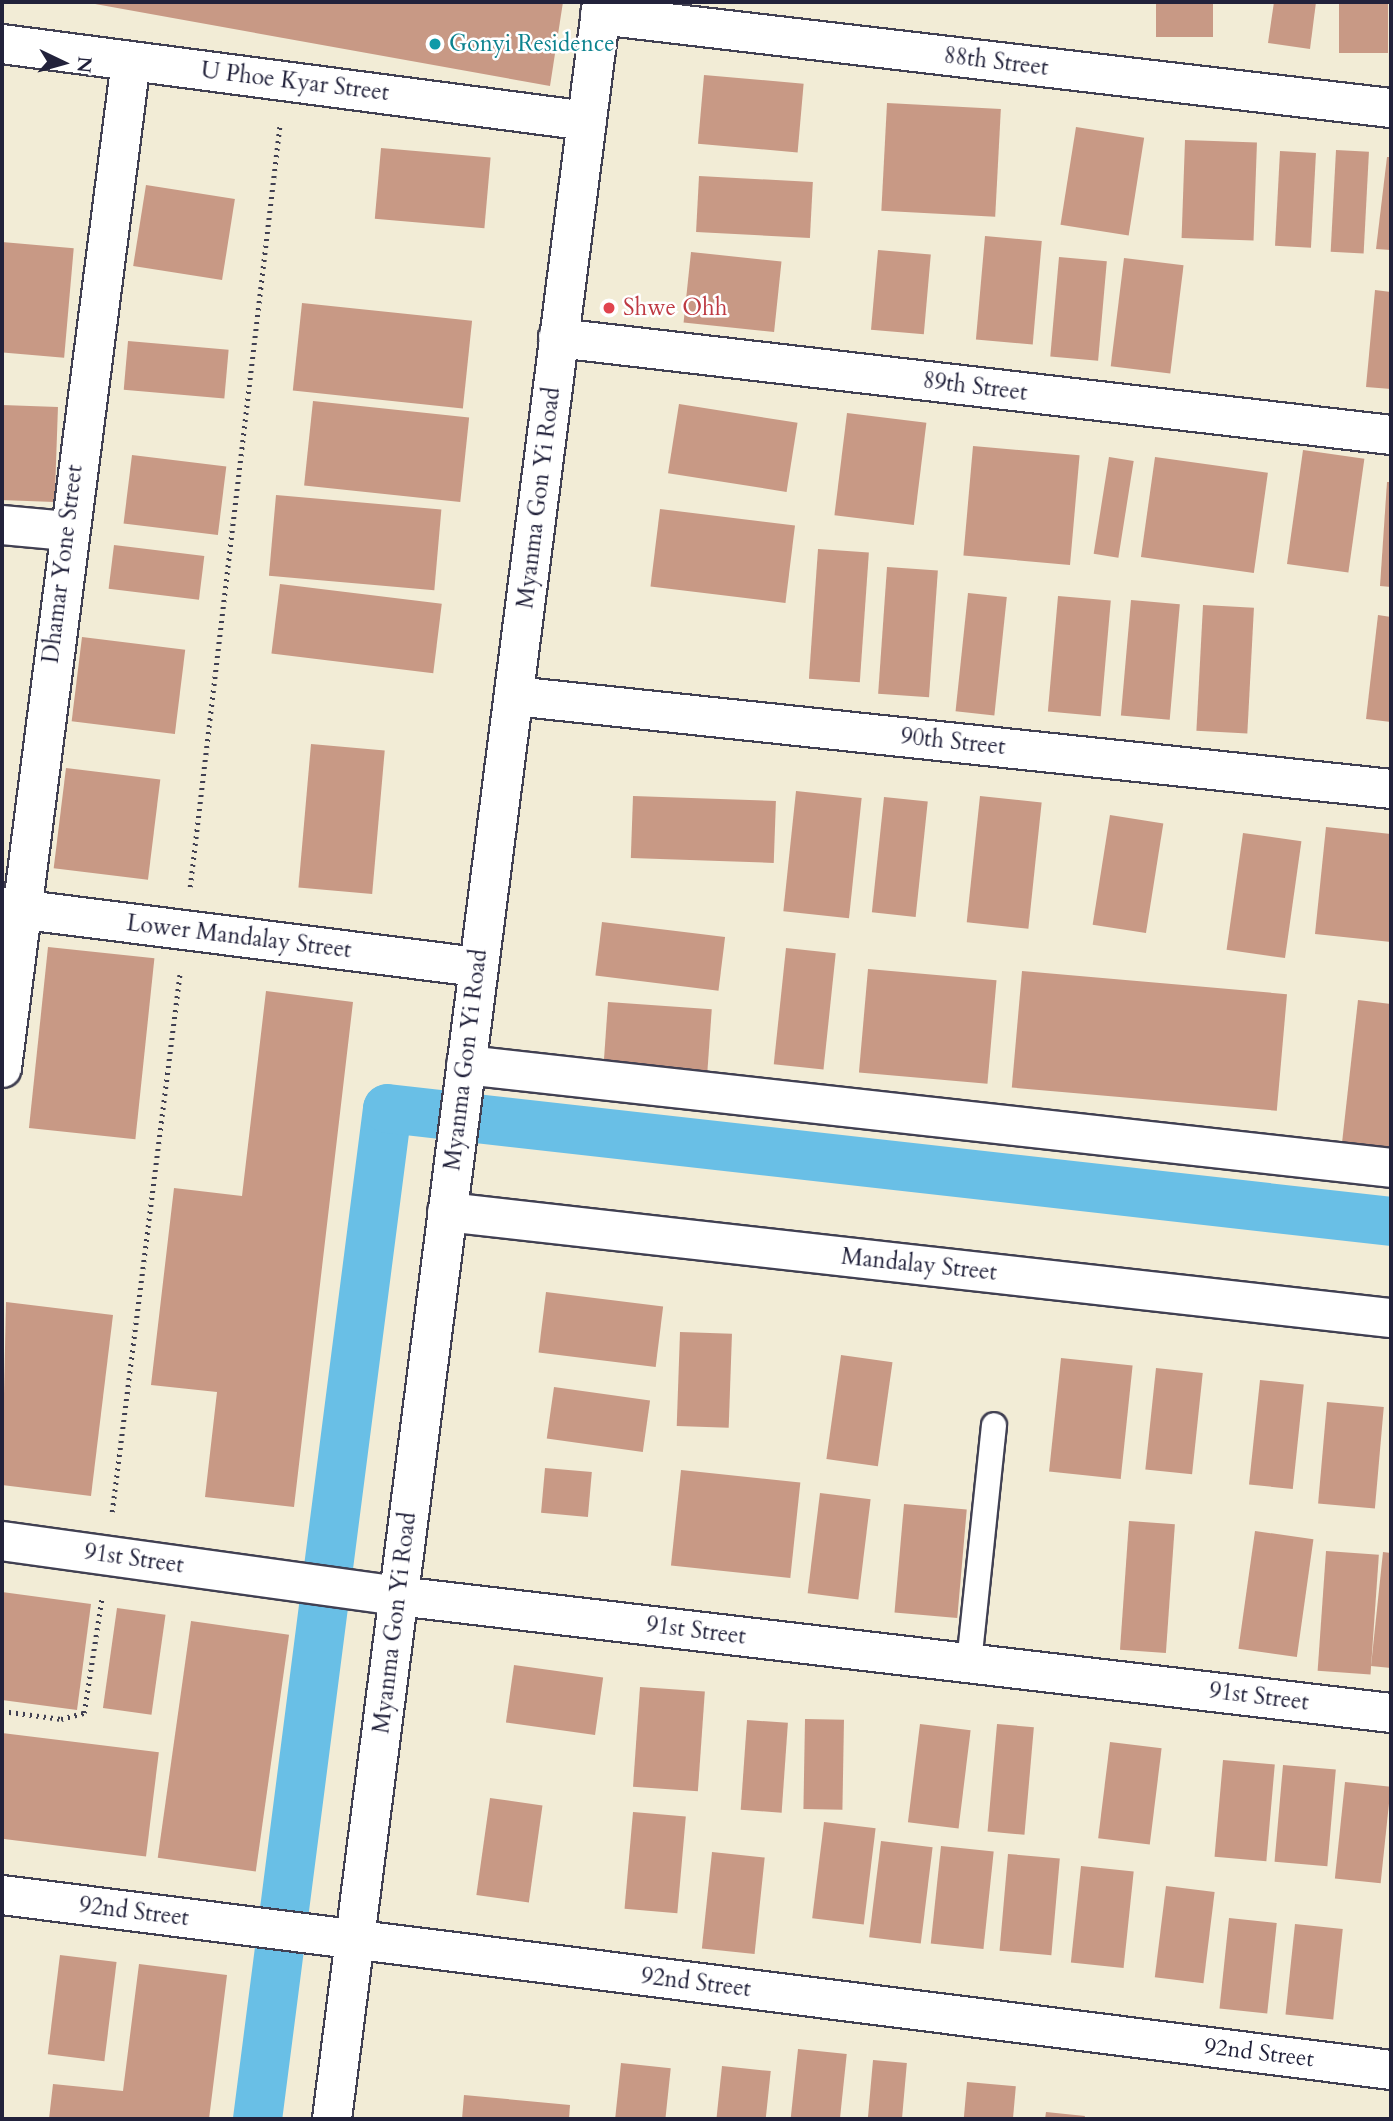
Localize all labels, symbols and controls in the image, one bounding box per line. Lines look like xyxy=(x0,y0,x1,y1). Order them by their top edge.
north arrow xyxy=(28,28,98,98)
place label: Gonyi Residence xyxy=(449,30,615,58)
marker: Gonyi Residence xyxy=(427,36,443,52)
street label: 88th Street xyxy=(942,42,1050,82)
text: N xyxy=(70,55,98,74)
street label: U Phoe Kyar Street xyxy=(199,57,391,107)
place label: Shwe Ohh xyxy=(623,294,727,322)
marker: Shwe Ohh xyxy=(601,300,617,316)
street label: 89th Street xyxy=(921,367,1029,407)
street label: Myanma Gon Yi Road xyxy=(512,386,566,610)
street label: Dhamar Yone Street xyxy=(37,463,89,665)
street label: 90th Street xyxy=(899,723,1007,761)
street label: Lower Mandalay Street xyxy=(125,910,353,964)
street label: Myanma Gon Yi Road xyxy=(439,948,493,1172)
street label: Mandalay Street xyxy=(840,1243,998,1287)
street label: Myanma Gon Yi Road xyxy=(368,1511,422,1735)
street label: 91st Street xyxy=(83,1538,185,1580)
street label: 91st Street xyxy=(645,1611,747,1651)
street label: 91st Street xyxy=(1208,1677,1310,1717)
street label: 92nd Street xyxy=(78,1892,190,1932)
street label: 92nd Street xyxy=(640,1963,752,2003)
street label: 92nd Street xyxy=(1203,2033,1315,2073)

